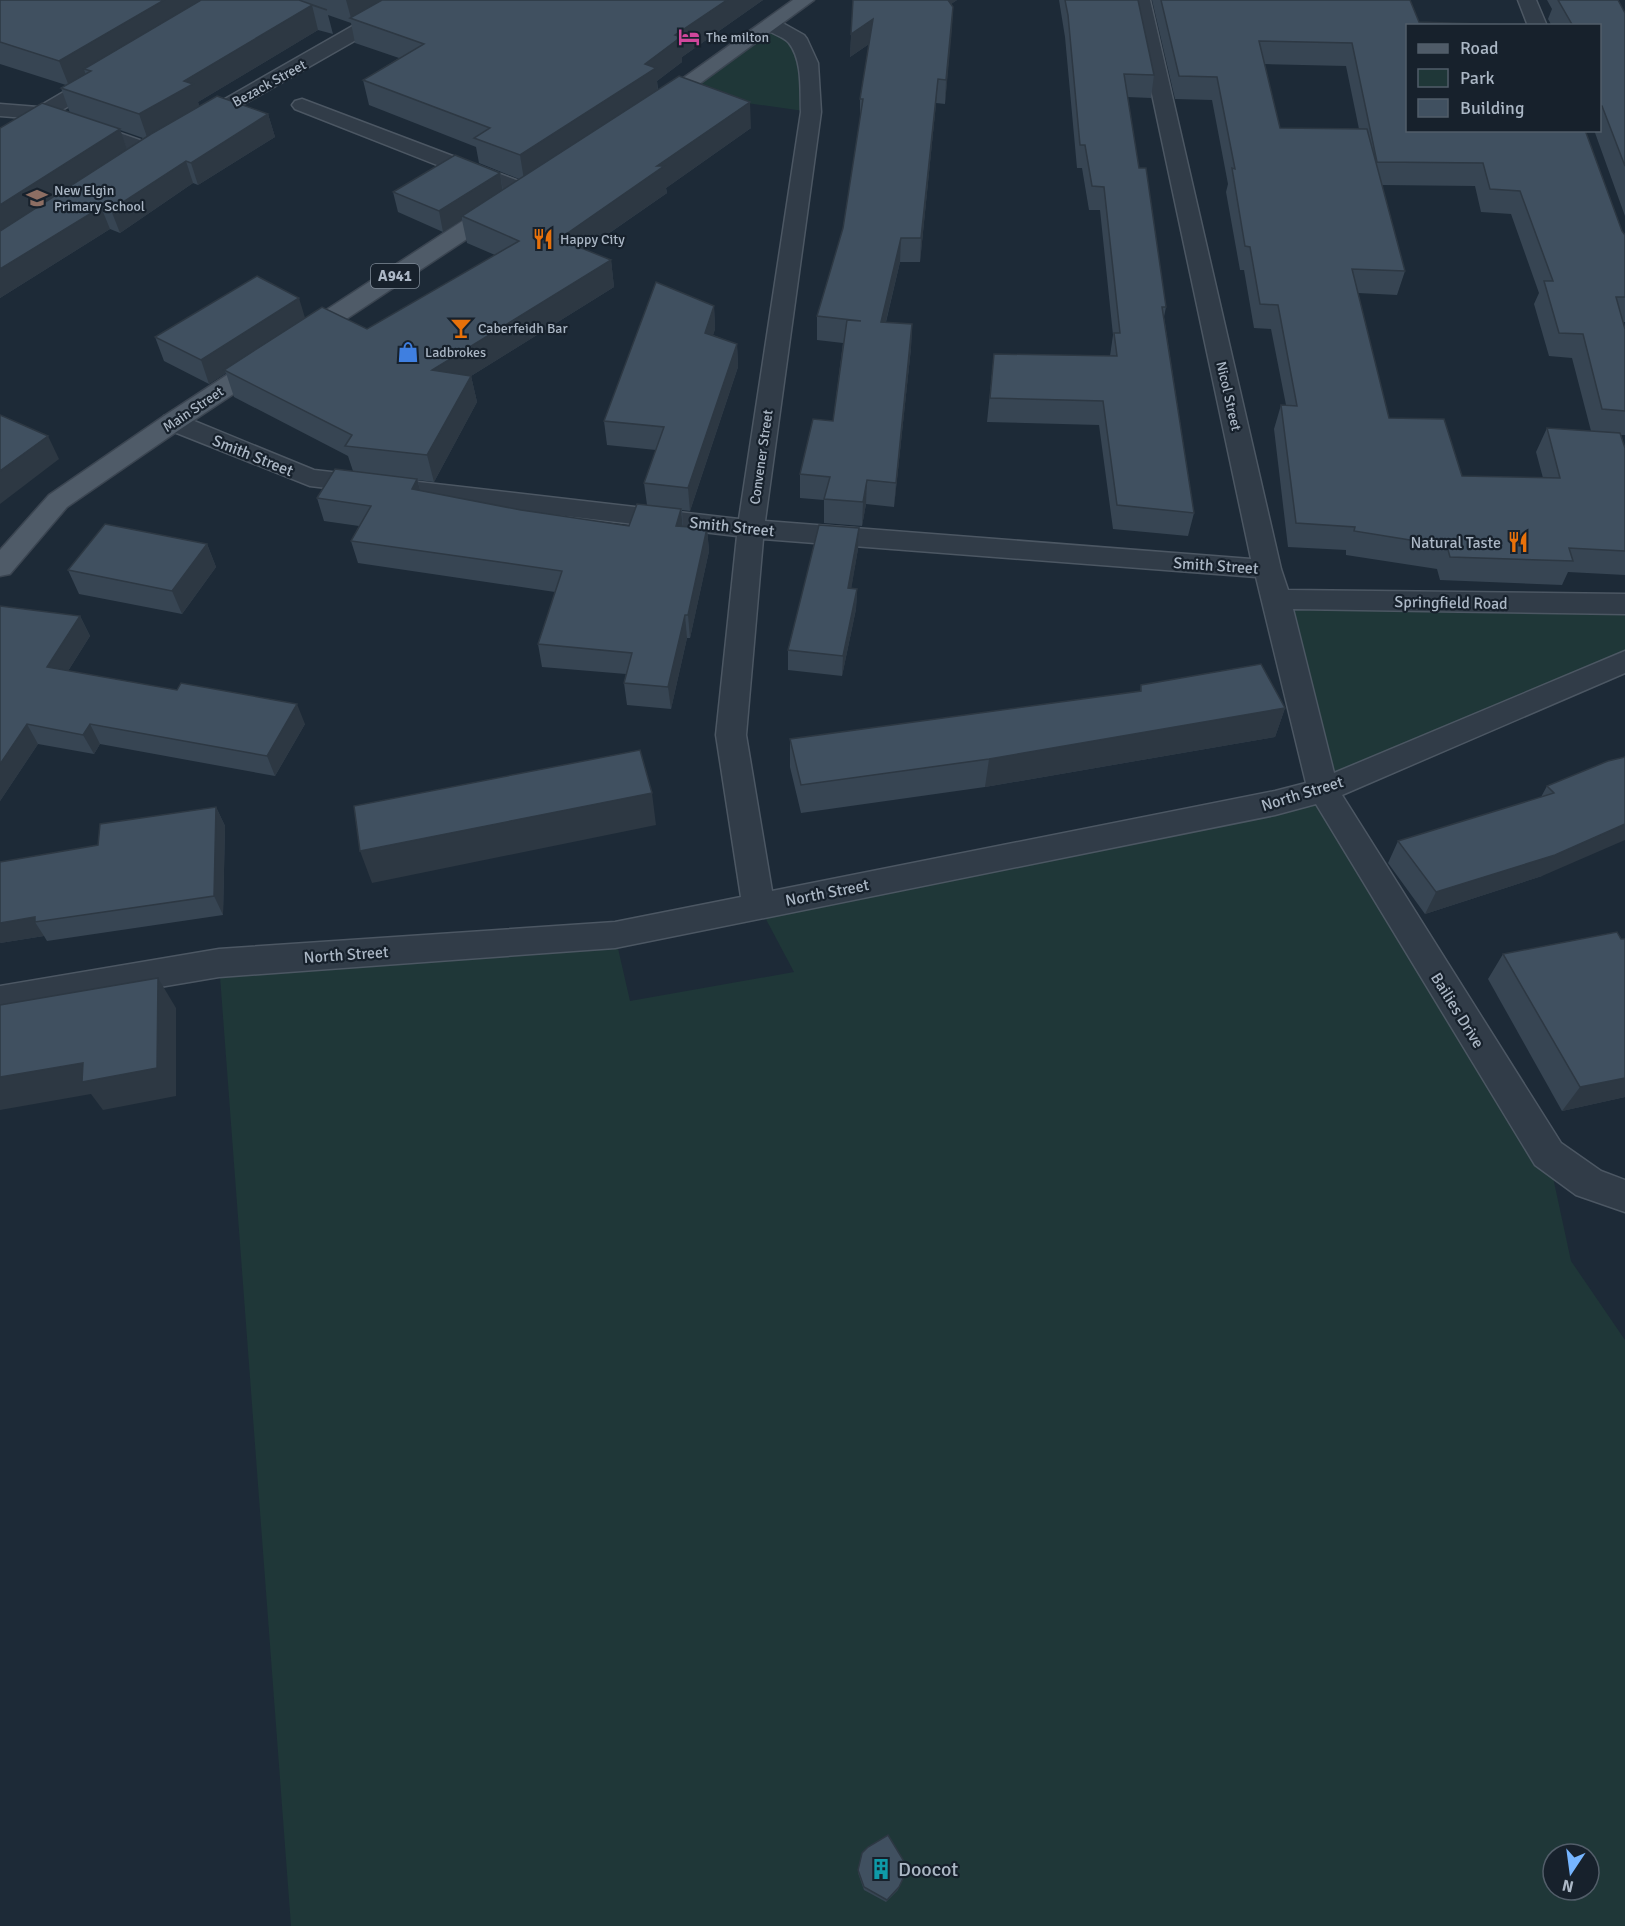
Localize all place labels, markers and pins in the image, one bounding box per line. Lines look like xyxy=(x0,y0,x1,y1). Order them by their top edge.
hotel icon: The milton xyxy=(677,25,701,49)
place label: The milton xyxy=(706,29,769,46)
place label: New Elgin Primary School xyxy=(54,182,145,215)
school or university icon: New Elgin Primary School xyxy=(25,186,49,210)
restaurant icon: Happy City xyxy=(531,227,555,251)
place label: Happy City xyxy=(560,231,625,248)
bar icon: Caberfeidh Bar xyxy=(449,316,473,340)
place label: Caberfeidh Bar xyxy=(478,320,568,337)
shop icon: Ladbrokes xyxy=(396,340,420,364)
place label: Ladbrokes xyxy=(425,344,486,361)
restaurant icon: Natural Taste xyxy=(1506,530,1530,554)
place label: Natural Taste xyxy=(1410,533,1501,553)
building icon: Doocot xyxy=(869,1857,893,1881)
place label: Doocot xyxy=(898,1857,958,1882)

